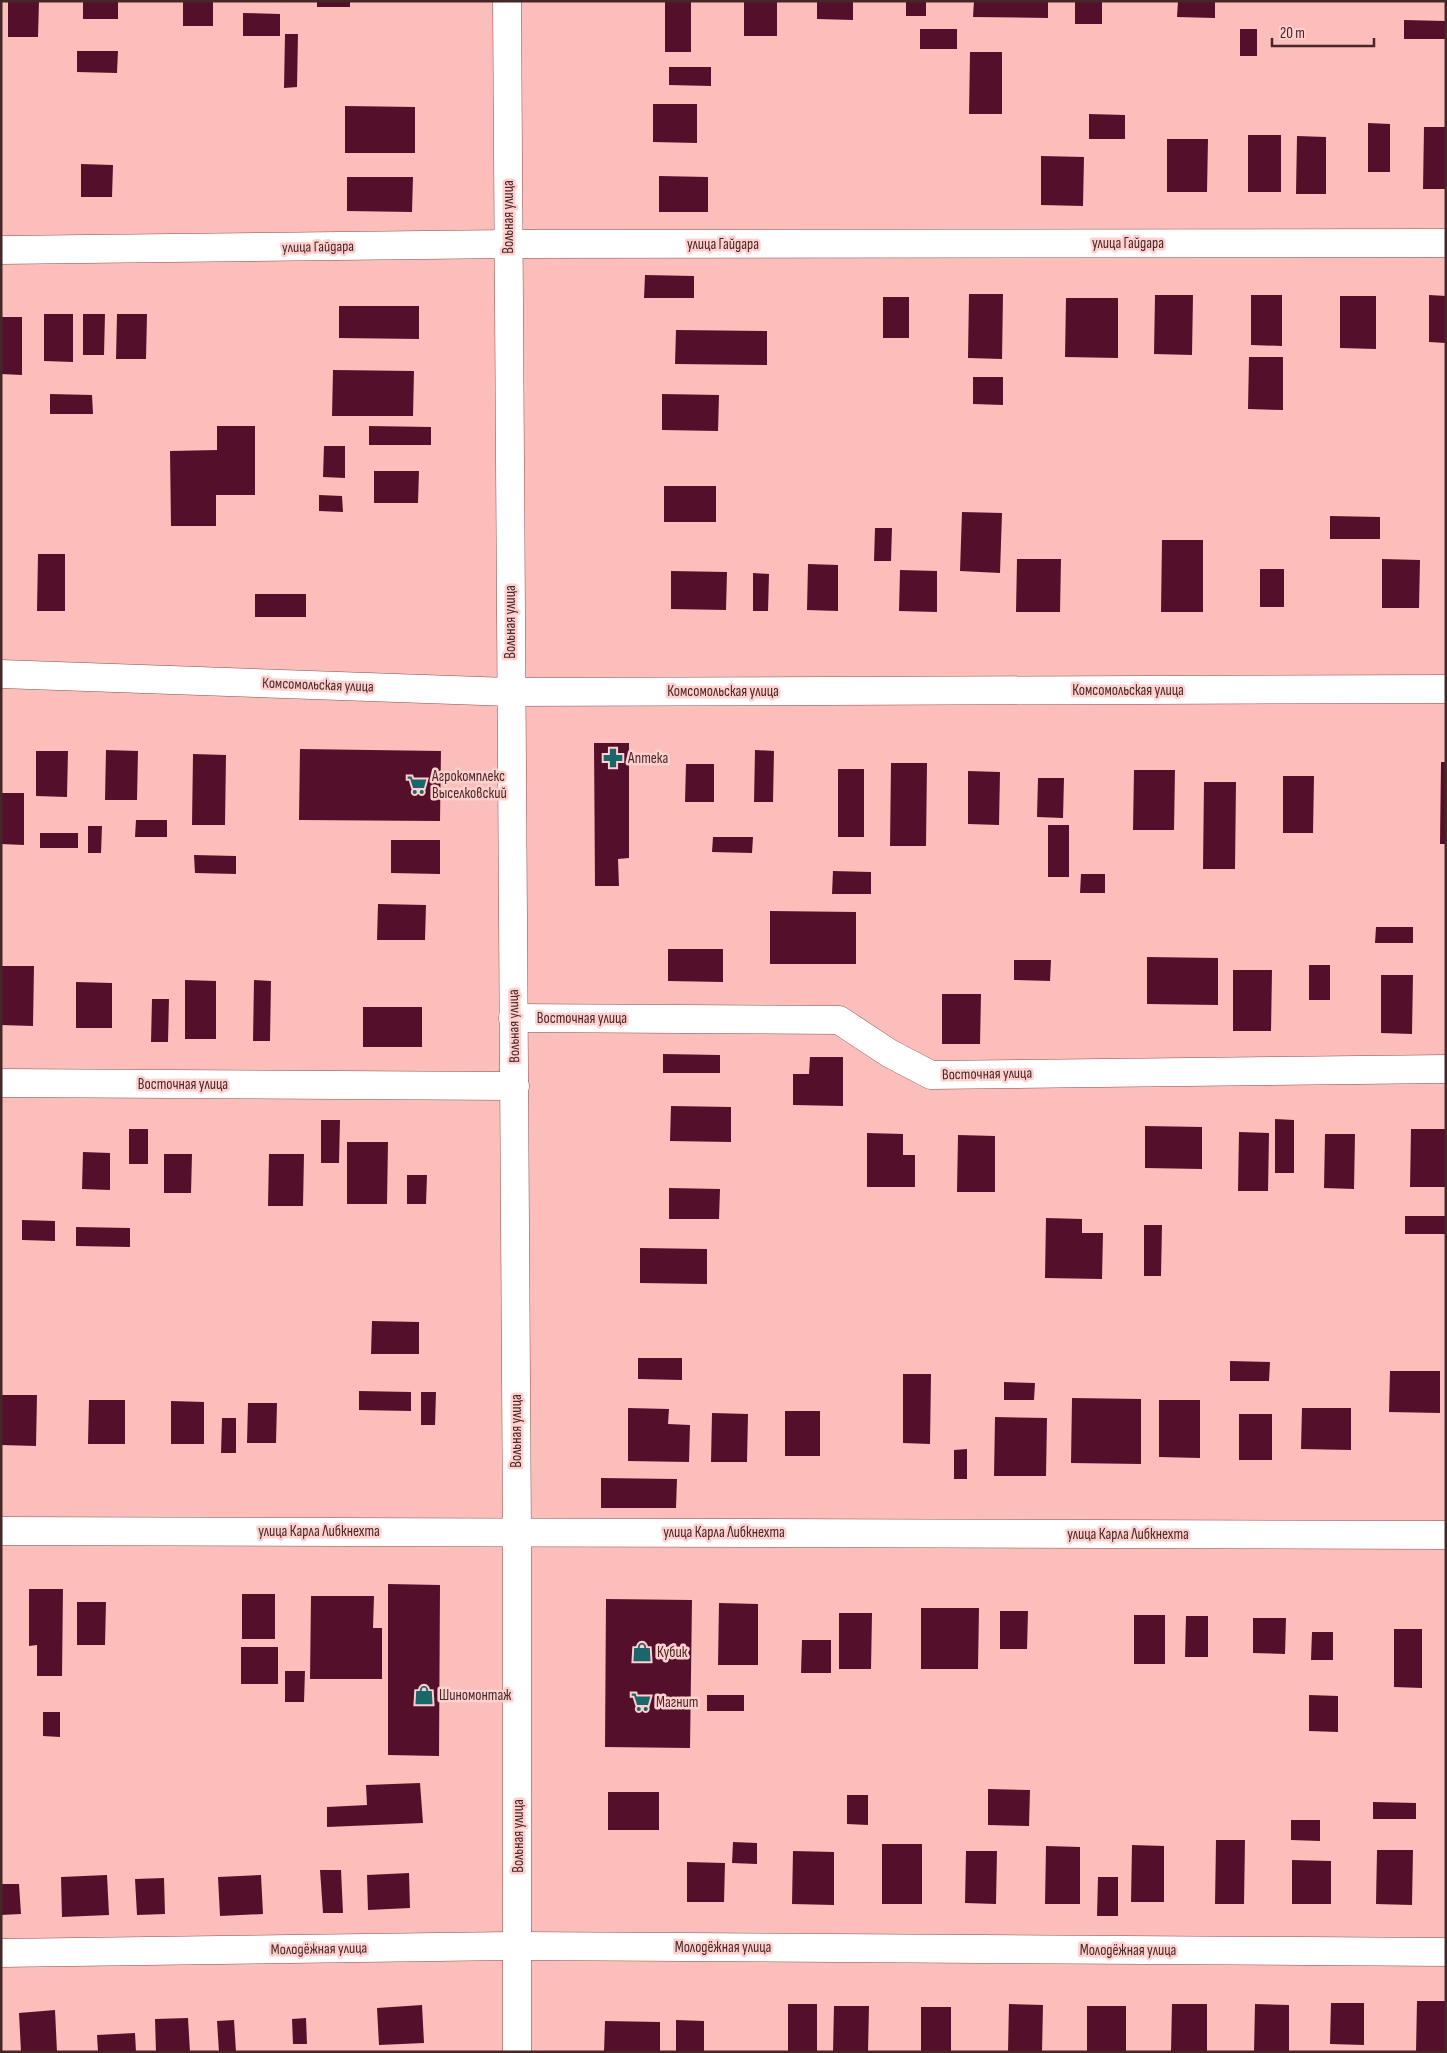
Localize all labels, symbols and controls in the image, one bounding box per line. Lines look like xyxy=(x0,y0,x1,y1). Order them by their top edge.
scale bar xyxy=(1272,15,1374,47)
text: 20 m xyxy=(1280,24,1305,43)
street label: Вольная улица xyxy=(499,180,518,254)
street label: улица Гайдара xyxy=(1092,234,1164,253)
street label: улица Гайдара xyxy=(687,235,759,254)
street label: улица Гайдара xyxy=(282,237,354,257)
street label: Вольная улица xyxy=(501,585,520,659)
street label: Комсомольская улица xyxy=(262,674,374,696)
street label: Комсомольская улица xyxy=(1072,681,1184,700)
street label: Комсомольская улица xyxy=(667,682,779,701)
pharmacy icon: Аптека xyxy=(602,747,624,769)
place label: Аптека xyxy=(627,749,668,768)
place label: Агрокомплекс Выселковский xyxy=(431,767,507,803)
supermarket icon: Агрокомплекс Выселковский xyxy=(406,774,428,796)
street label: Вольная улица xyxy=(504,989,524,1063)
street label: Восточная улица xyxy=(537,1009,627,1028)
street label: Восточная улица xyxy=(942,1064,1033,1084)
street label: Восточная улица xyxy=(138,1075,228,1094)
street label: Вольная улица xyxy=(507,1394,526,1468)
street label: улица Карла Либкнехта xyxy=(258,1522,380,1541)
street label: улица Карла Либкнехта xyxy=(663,1523,785,1542)
street label: улица Карла Либкнехта xyxy=(1067,1525,1189,1544)
shop icon: Кубик xyxy=(631,1641,653,1663)
place label: Кубик xyxy=(657,1643,688,1662)
shop icon: Шиномонтаж xyxy=(413,1684,435,1706)
place label: Шиномонтаж xyxy=(439,1686,511,1705)
supermarket icon: Магнит xyxy=(630,1691,652,1713)
place label: Магнит xyxy=(656,1693,698,1712)
street label: Вольная улица xyxy=(509,1799,528,1873)
street label: Молодёжная улица xyxy=(675,1938,771,1957)
street label: Молодёжная улица xyxy=(271,1939,368,1959)
street label: Молодёжная улица xyxy=(1080,1941,1176,1960)

